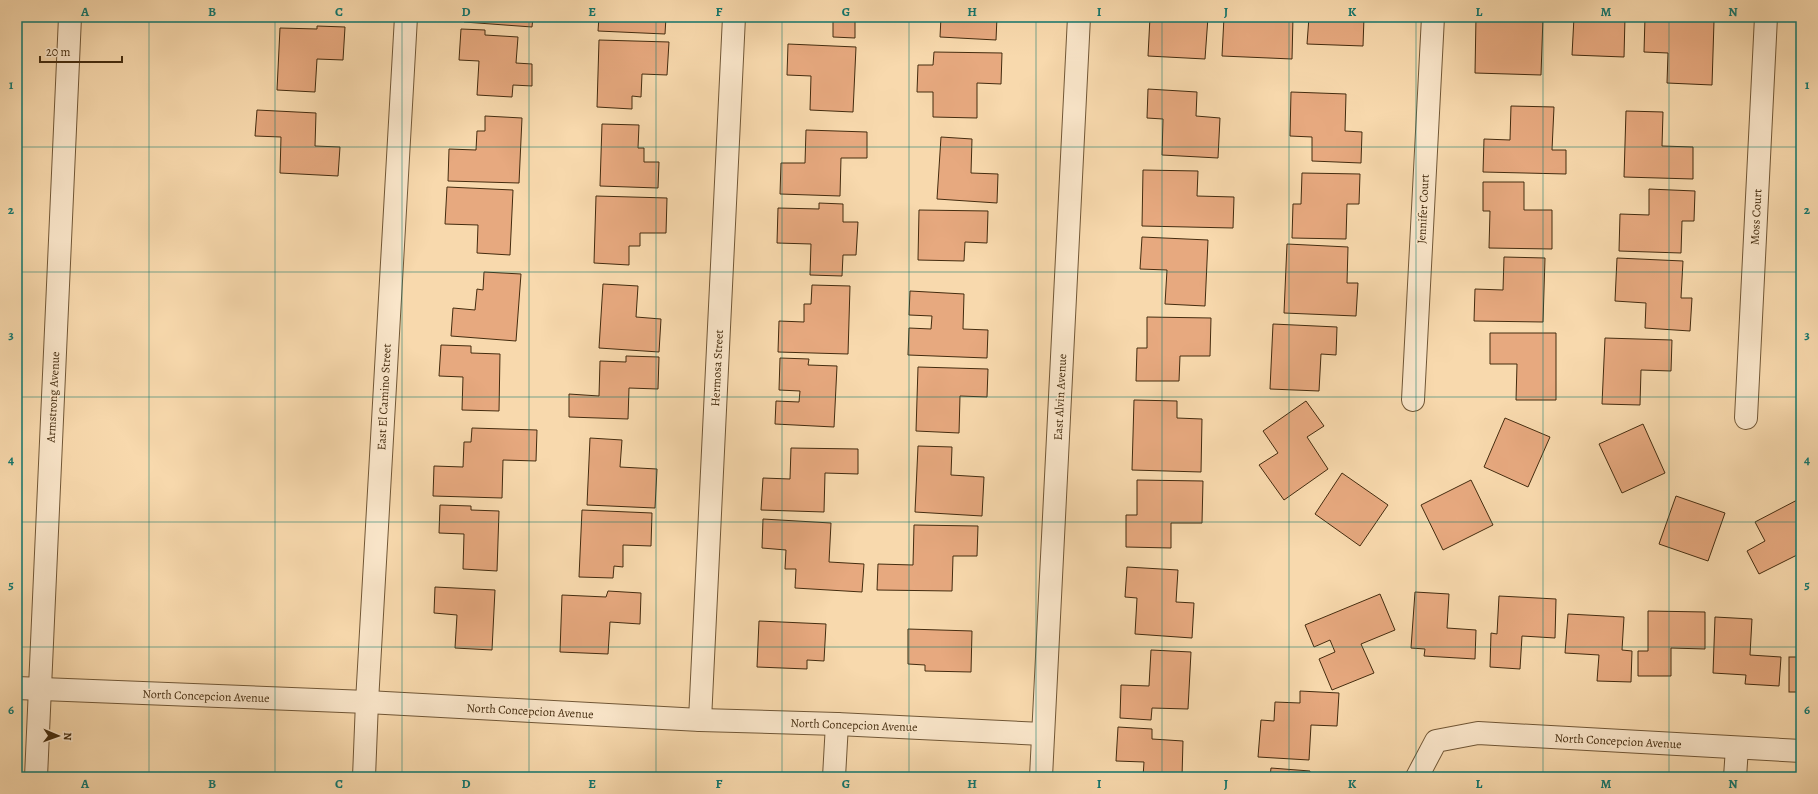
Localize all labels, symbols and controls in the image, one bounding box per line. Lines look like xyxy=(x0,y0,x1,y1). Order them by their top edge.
text: A xyxy=(80,3,90,20)
text: B xyxy=(208,3,216,20)
text: C xyxy=(335,3,343,20)
text: D xyxy=(461,3,471,20)
text: E xyxy=(588,3,596,20)
text: F xyxy=(716,3,723,20)
text: G xyxy=(842,3,850,20)
text: H xyxy=(967,3,977,20)
text: I xyxy=(1097,3,1102,20)
text: J xyxy=(1224,3,1228,20)
text: K xyxy=(1348,3,1357,20)
text: L xyxy=(1476,3,1483,20)
text: M xyxy=(1601,3,1612,20)
text: N xyxy=(1728,3,1738,20)
scale bar xyxy=(40,38,122,64)
text: 20 m xyxy=(46,44,70,60)
text: 1 xyxy=(9,76,14,93)
text: 1 xyxy=(1805,76,1810,93)
street label: Jennifer Court xyxy=(1413,174,1433,244)
street label: Moss Court xyxy=(1747,188,1765,245)
text: 2 xyxy=(8,201,15,218)
text: 2 xyxy=(1804,201,1811,218)
text: 3 xyxy=(8,326,14,343)
text: 3 xyxy=(1804,326,1810,343)
street label: Hermosa Street xyxy=(707,329,727,407)
street label: East El Camino Street xyxy=(373,343,395,451)
street label: Armstrong Avenue xyxy=(43,351,63,444)
street label: East Alvin Avenue xyxy=(1050,353,1070,441)
text: 4 xyxy=(8,451,14,468)
text: 4 xyxy=(1804,451,1810,468)
text: 5 xyxy=(8,576,14,593)
text: 5 xyxy=(1804,576,1810,593)
street label: North Concepcion Avenue xyxy=(142,686,270,706)
street label: North Concepcion Avenue xyxy=(466,700,594,722)
text: 6 xyxy=(8,701,14,718)
text: 6 xyxy=(1804,701,1810,718)
street label: North Concepcion Avenue xyxy=(790,715,918,735)
north arrow xyxy=(38,716,78,756)
street label: North Concepcion Avenue xyxy=(1554,730,1682,752)
text: N xyxy=(60,732,75,741)
text: A xyxy=(80,775,90,792)
text: B xyxy=(208,775,216,792)
text: C xyxy=(335,775,343,792)
text: D xyxy=(461,775,471,792)
text: E xyxy=(588,775,596,792)
text: F xyxy=(716,775,723,792)
text: G xyxy=(842,775,850,792)
text: H xyxy=(967,775,977,792)
text: I xyxy=(1097,775,1102,792)
text: J xyxy=(1224,775,1228,792)
text: K xyxy=(1348,775,1357,792)
text: L xyxy=(1476,775,1483,792)
text: M xyxy=(1601,775,1612,792)
text: N xyxy=(1728,775,1738,792)

